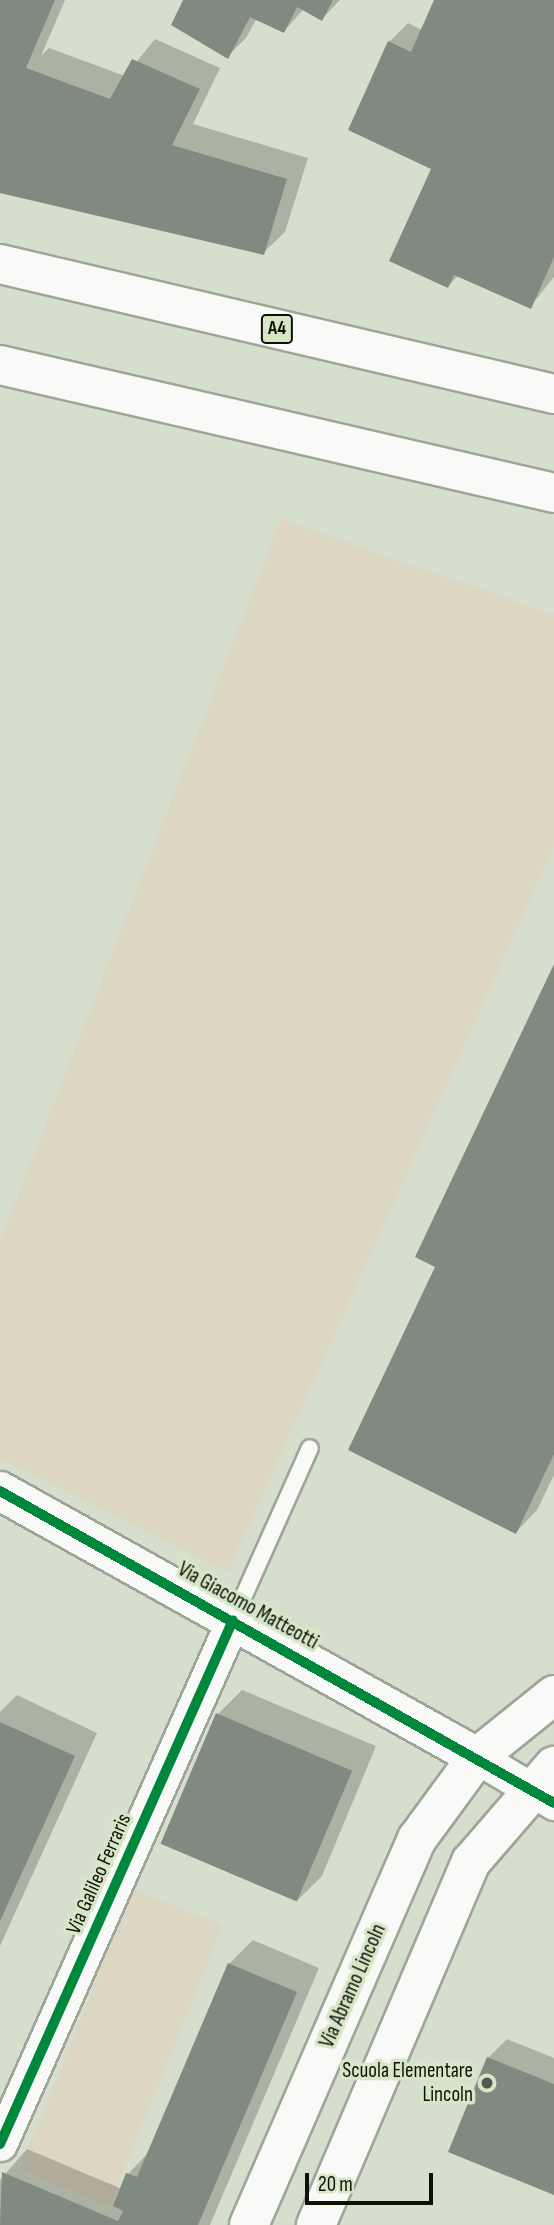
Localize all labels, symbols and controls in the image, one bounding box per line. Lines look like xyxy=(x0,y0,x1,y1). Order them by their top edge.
road number: A4 xyxy=(260,314,294,344)
street label: Via Giacomo Matteotti xyxy=(173,1557,323,1655)
street label: Via Galileo Ferraris xyxy=(61,1810,137,1938)
street label: Via Abramo Lincoln xyxy=(315,1920,391,2052)
place label: Scuola Elementare Lincoln xyxy=(342,2058,473,2108)
marker: Scuola Elementare Lincoln xyxy=(479,2075,495,2091)
scale bar xyxy=(309,2158,437,2202)
text: 20 m xyxy=(318,2172,353,2197)

